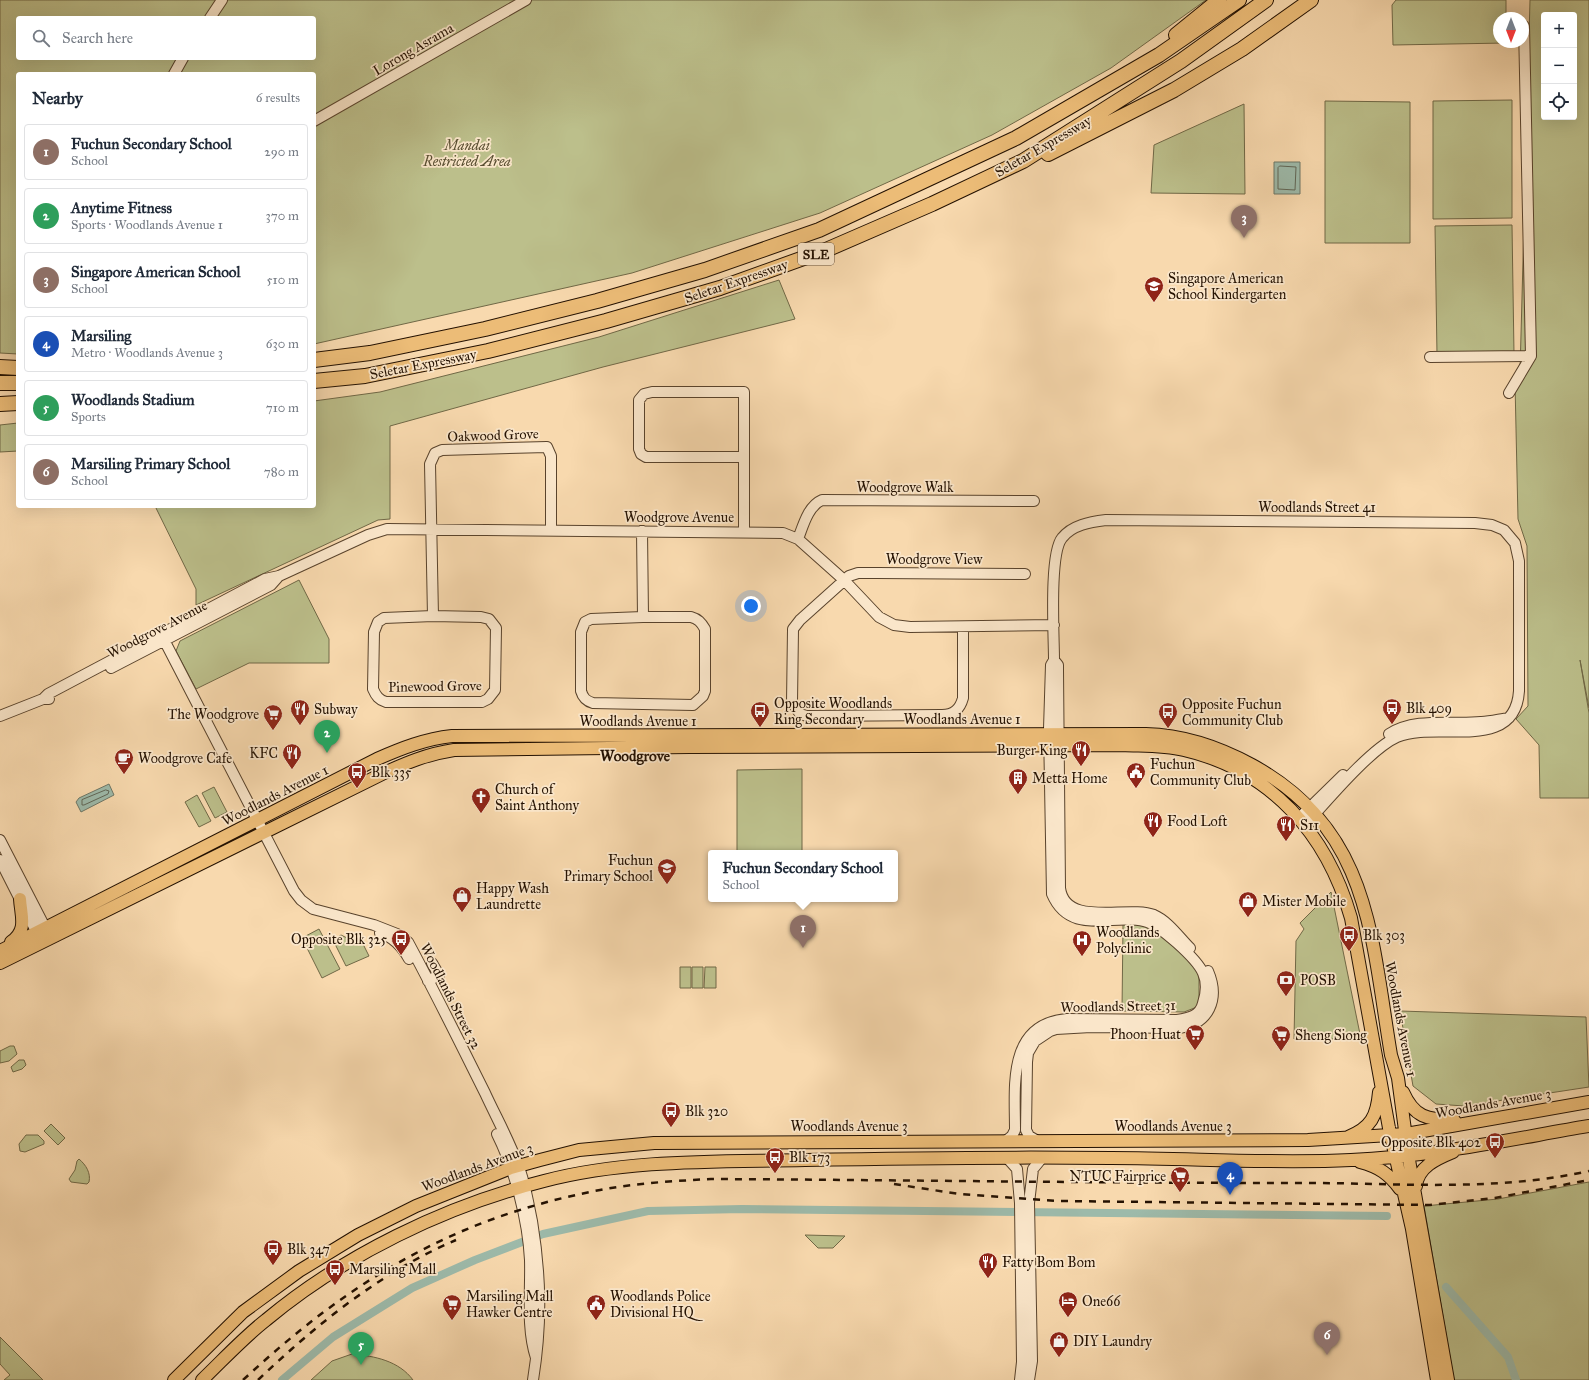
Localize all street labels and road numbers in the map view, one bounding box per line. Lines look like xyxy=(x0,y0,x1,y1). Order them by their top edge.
street label: Lorong Asrama xyxy=(370,19,457,79)
street label: Seletar Expressway xyxy=(992,112,1095,181)
road number: SLE xyxy=(798,243,834,265)
street label: Seletar Expressway xyxy=(682,256,791,307)
street label: Seletar Expressway xyxy=(368,346,478,383)
street label: Oakwood Grove xyxy=(447,425,539,446)
street label: Woodgrove Walk xyxy=(856,479,954,496)
street label: Woodlands Street 41 xyxy=(1258,499,1376,516)
street label: Woodgrove Avenue xyxy=(624,509,734,526)
street label: Woodgrove View xyxy=(886,551,983,568)
street label: Woodgrove Avenue xyxy=(104,597,210,662)
street label: Pinewood Grove xyxy=(388,677,482,696)
street label: Woodlands Avenue 1 xyxy=(903,711,1021,728)
street label: Woodlands Avenue 1 xyxy=(579,713,697,730)
street label: Woodlands Avenue 1 xyxy=(219,761,332,830)
street label: Woodlands Street 32 xyxy=(416,940,485,1052)
street label: Woodlands Avenue 1 xyxy=(1381,960,1420,1079)
street label: Woodlands Street 31 xyxy=(1060,997,1176,1016)
street label: Woodlands Avenue 3 xyxy=(1434,1085,1552,1122)
street label: Woodlands Avenue 3 xyxy=(790,1118,908,1135)
street label: Woodlands Avenue 3 xyxy=(1114,1118,1232,1135)
street label: Woodlands Avenue 3 xyxy=(419,1139,535,1195)

